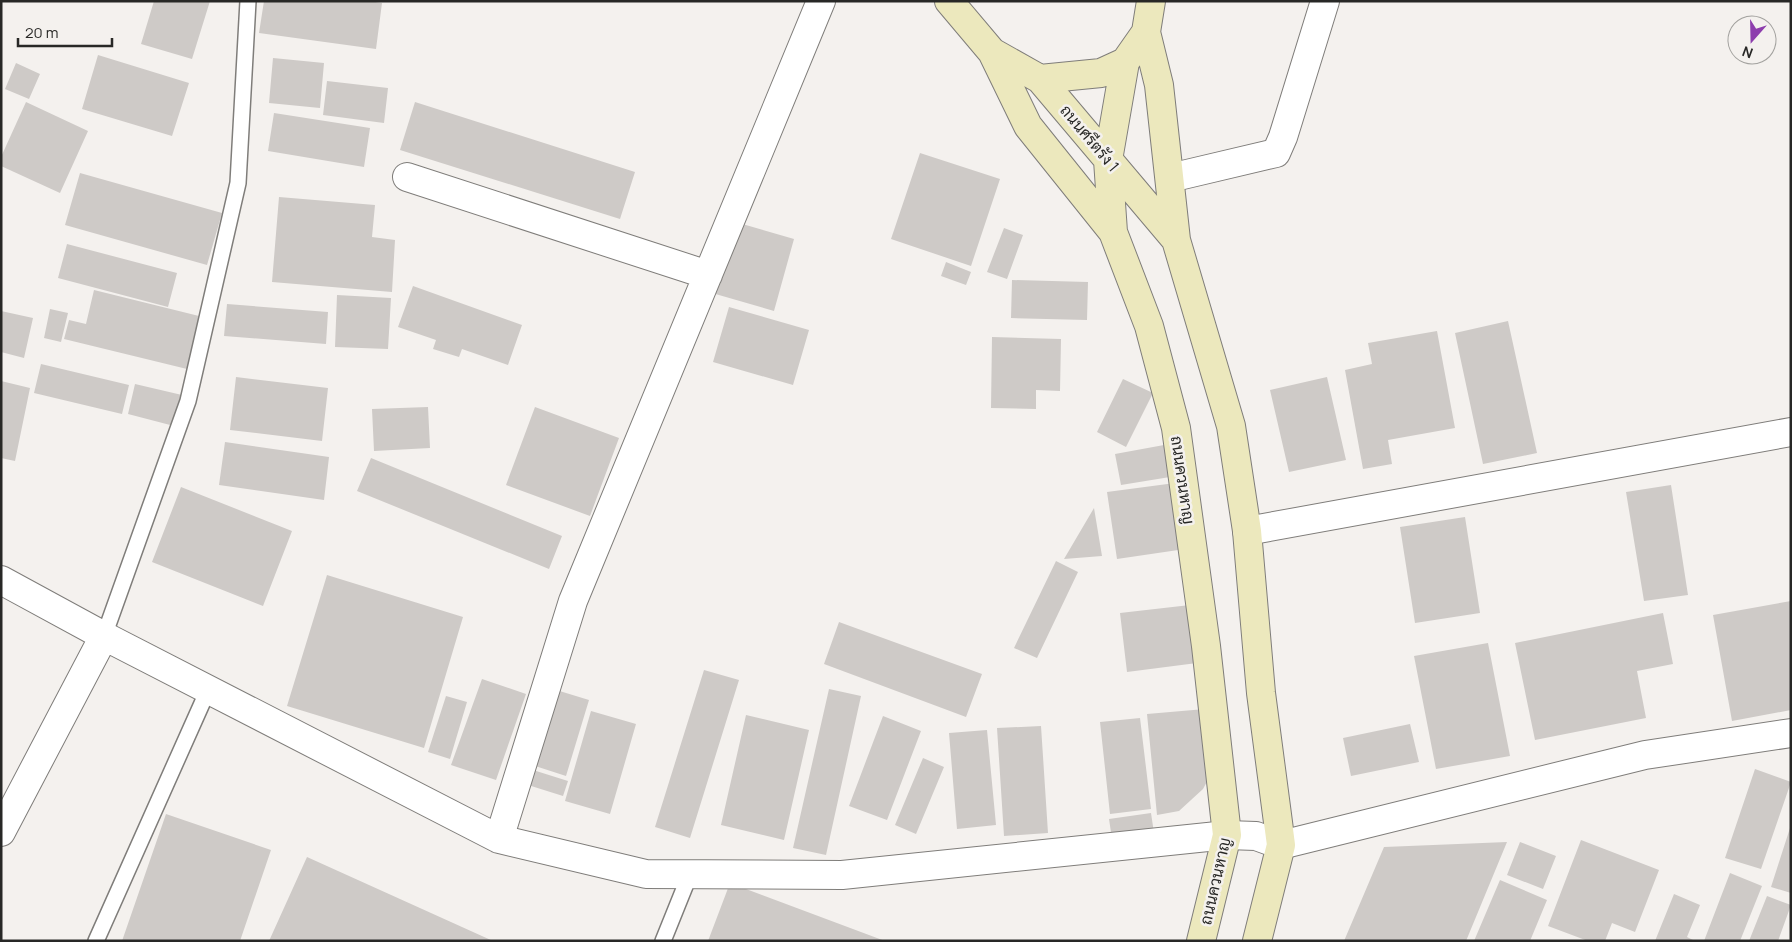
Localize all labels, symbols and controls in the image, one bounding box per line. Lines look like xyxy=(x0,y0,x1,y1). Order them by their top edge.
scale bar xyxy=(18,15,111,47)
north arrow xyxy=(1727,15,1777,65)
text: 20 m xyxy=(25,22,58,43)
text: N xyxy=(1739,42,1755,63)
street label: ถนนศรีตรัง 1 xyxy=(1055,100,1125,176)
street label: ถนนควนหาญ xyxy=(1166,434,1200,526)
street label: ถนนควนหาญ xyxy=(1194,835,1236,927)

